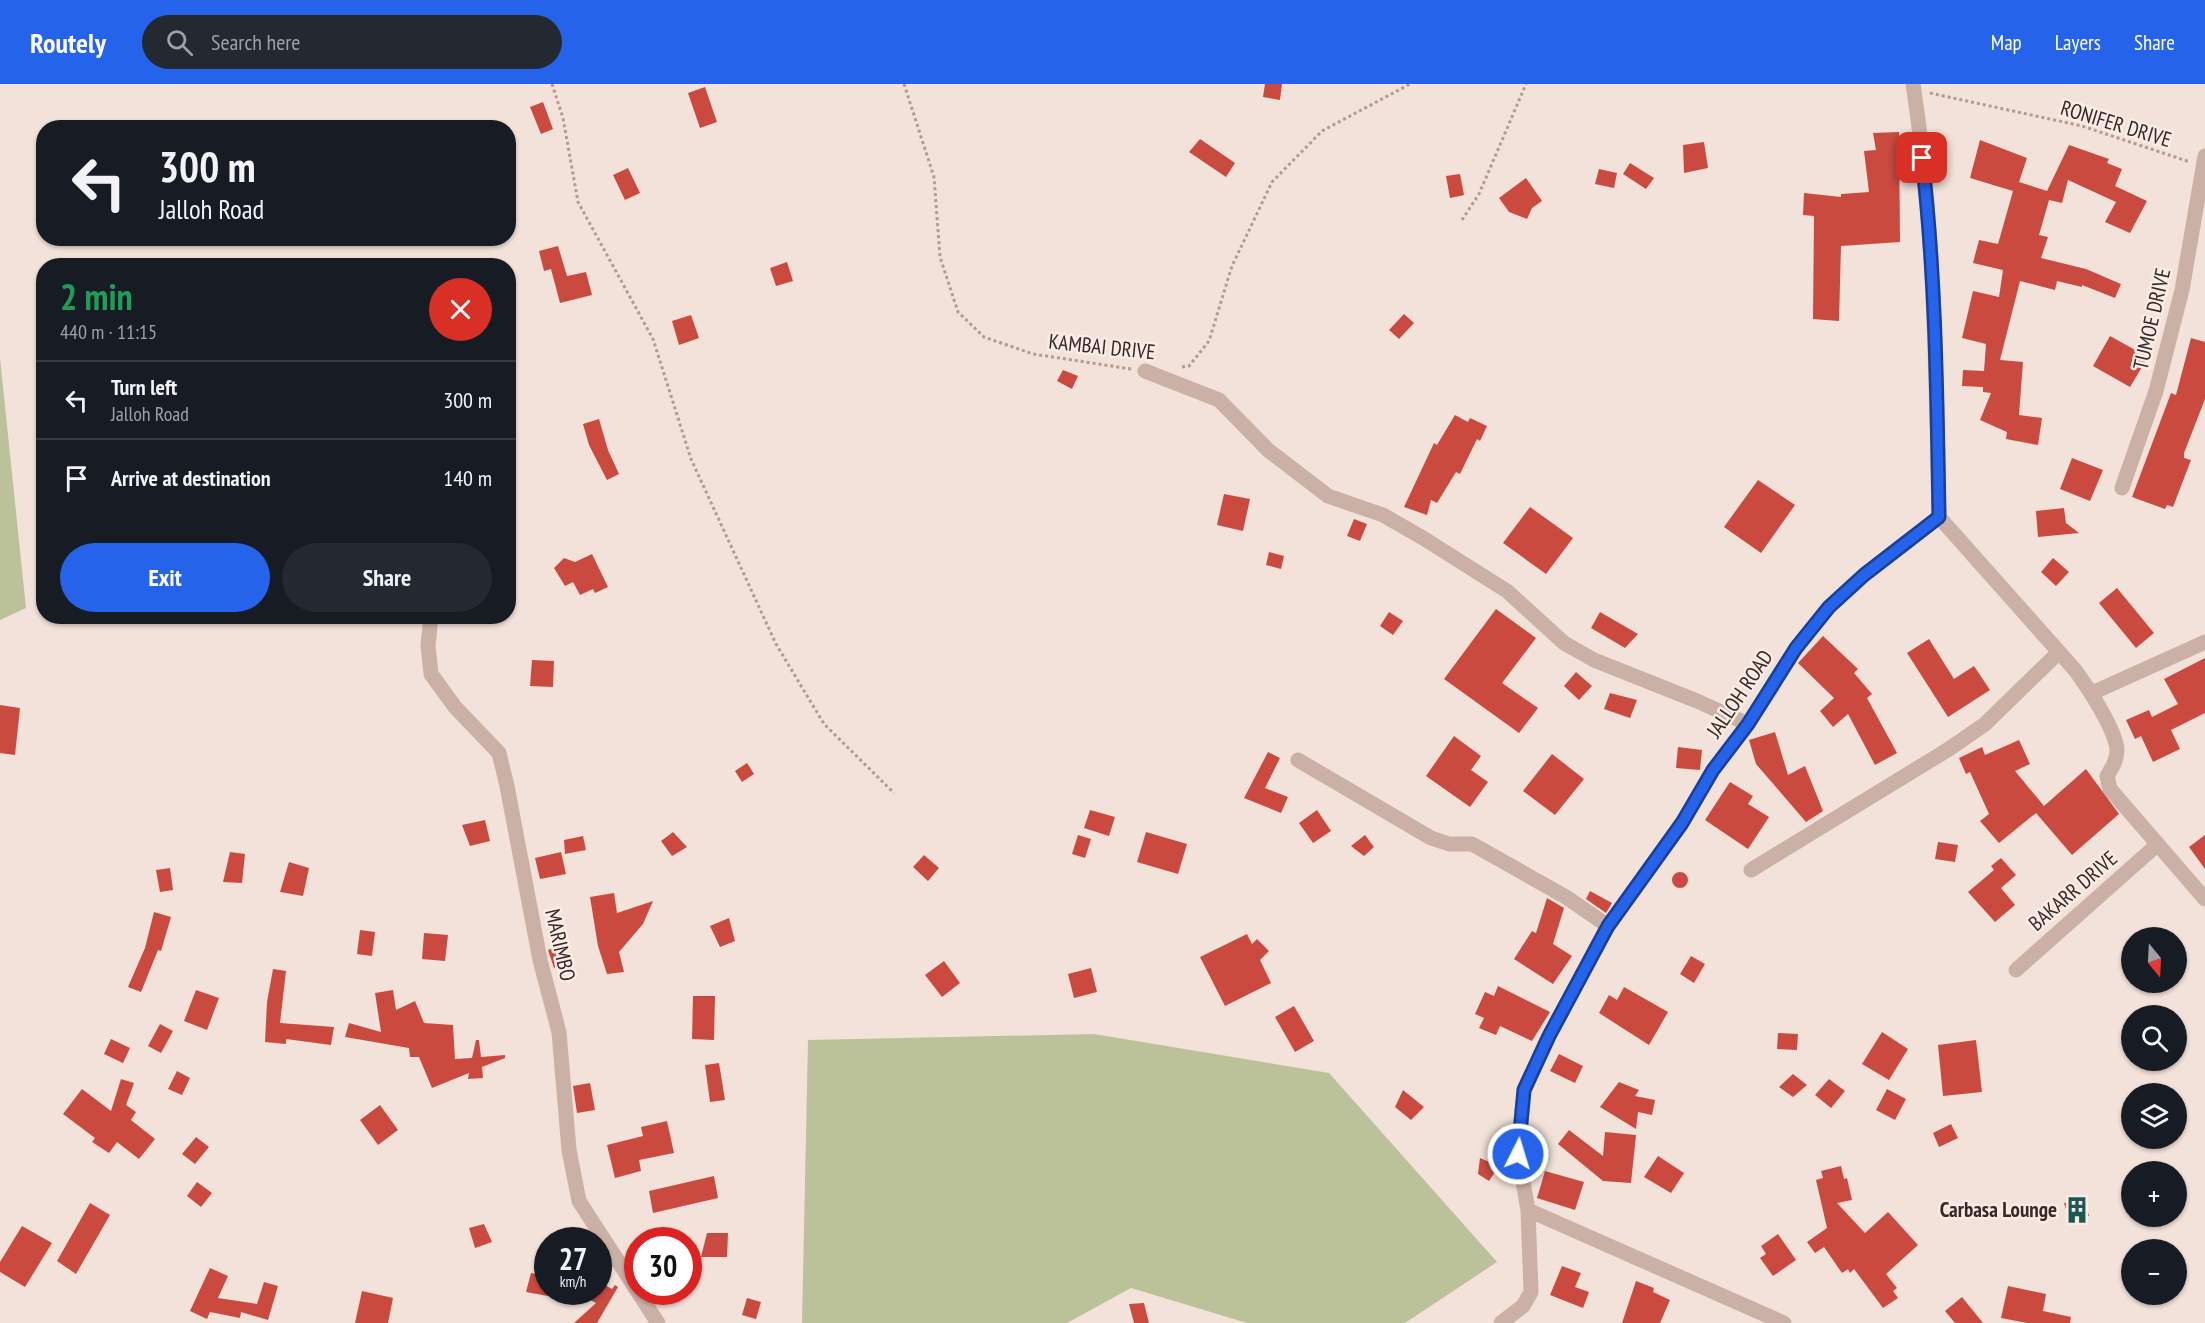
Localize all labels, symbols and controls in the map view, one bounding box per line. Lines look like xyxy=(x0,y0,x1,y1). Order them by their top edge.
search box xyxy=(142,15,562,69)
text: Routely xyxy=(30,24,106,61)
icon: search xyxy=(163,26,196,59)
text: Search here xyxy=(211,28,300,56)
text: Map xyxy=(1991,29,2022,56)
text: Layers xyxy=(2055,29,2101,56)
text: Share xyxy=(2134,29,2175,56)
street label: RONIFER DRIVE xyxy=(2058,94,2175,153)
pin xyxy=(1896,132,1947,183)
text: 300 m xyxy=(159,139,256,194)
icon: arrive xyxy=(1905,141,1938,174)
icon: left xyxy=(60,144,138,222)
text: Jalloh Road xyxy=(159,192,264,226)
street label: TUMOE DRIVE xyxy=(2127,265,2176,372)
text: 2 min xyxy=(60,273,133,320)
button: close xyxy=(429,278,492,341)
text: 440 m · 11:15 xyxy=(60,319,157,345)
street label: KAMBAI DRIVE xyxy=(1047,327,1157,366)
text: Turn left xyxy=(111,373,177,401)
icon: left xyxy=(60,384,93,417)
text: 300 m xyxy=(443,386,492,414)
text: Jalloh Road xyxy=(111,401,189,427)
icon: arrive xyxy=(60,462,93,495)
text: Arrive at destination xyxy=(111,464,271,492)
text: 140 m xyxy=(443,464,492,492)
button: Exit xyxy=(60,543,270,612)
button: Share xyxy=(282,543,492,612)
street label: JALLOH ROAD xyxy=(1700,645,1779,744)
street label: BAKARR DRIVE xyxy=(2023,845,2123,937)
street label: MARIMBO xyxy=(539,906,582,984)
north arrow xyxy=(2121,927,2187,993)
map controls xyxy=(2121,927,2187,1305)
button: search xyxy=(2121,1005,2187,1071)
button: layers xyxy=(2121,1083,2187,1149)
position arrow xyxy=(1486,1122,1550,1186)
button: + xyxy=(2121,1161,2187,1227)
building icon: Carbasa Lounge xyxy=(2062,1195,2092,1225)
place label: Carbasa Lounge xyxy=(1940,1196,2057,1223)
speed limit sign: 30 xyxy=(624,1227,702,1305)
text: 27 xyxy=(559,1239,587,1278)
button: − xyxy=(2121,1239,2187,1305)
text: km/h xyxy=(560,1272,586,1291)

